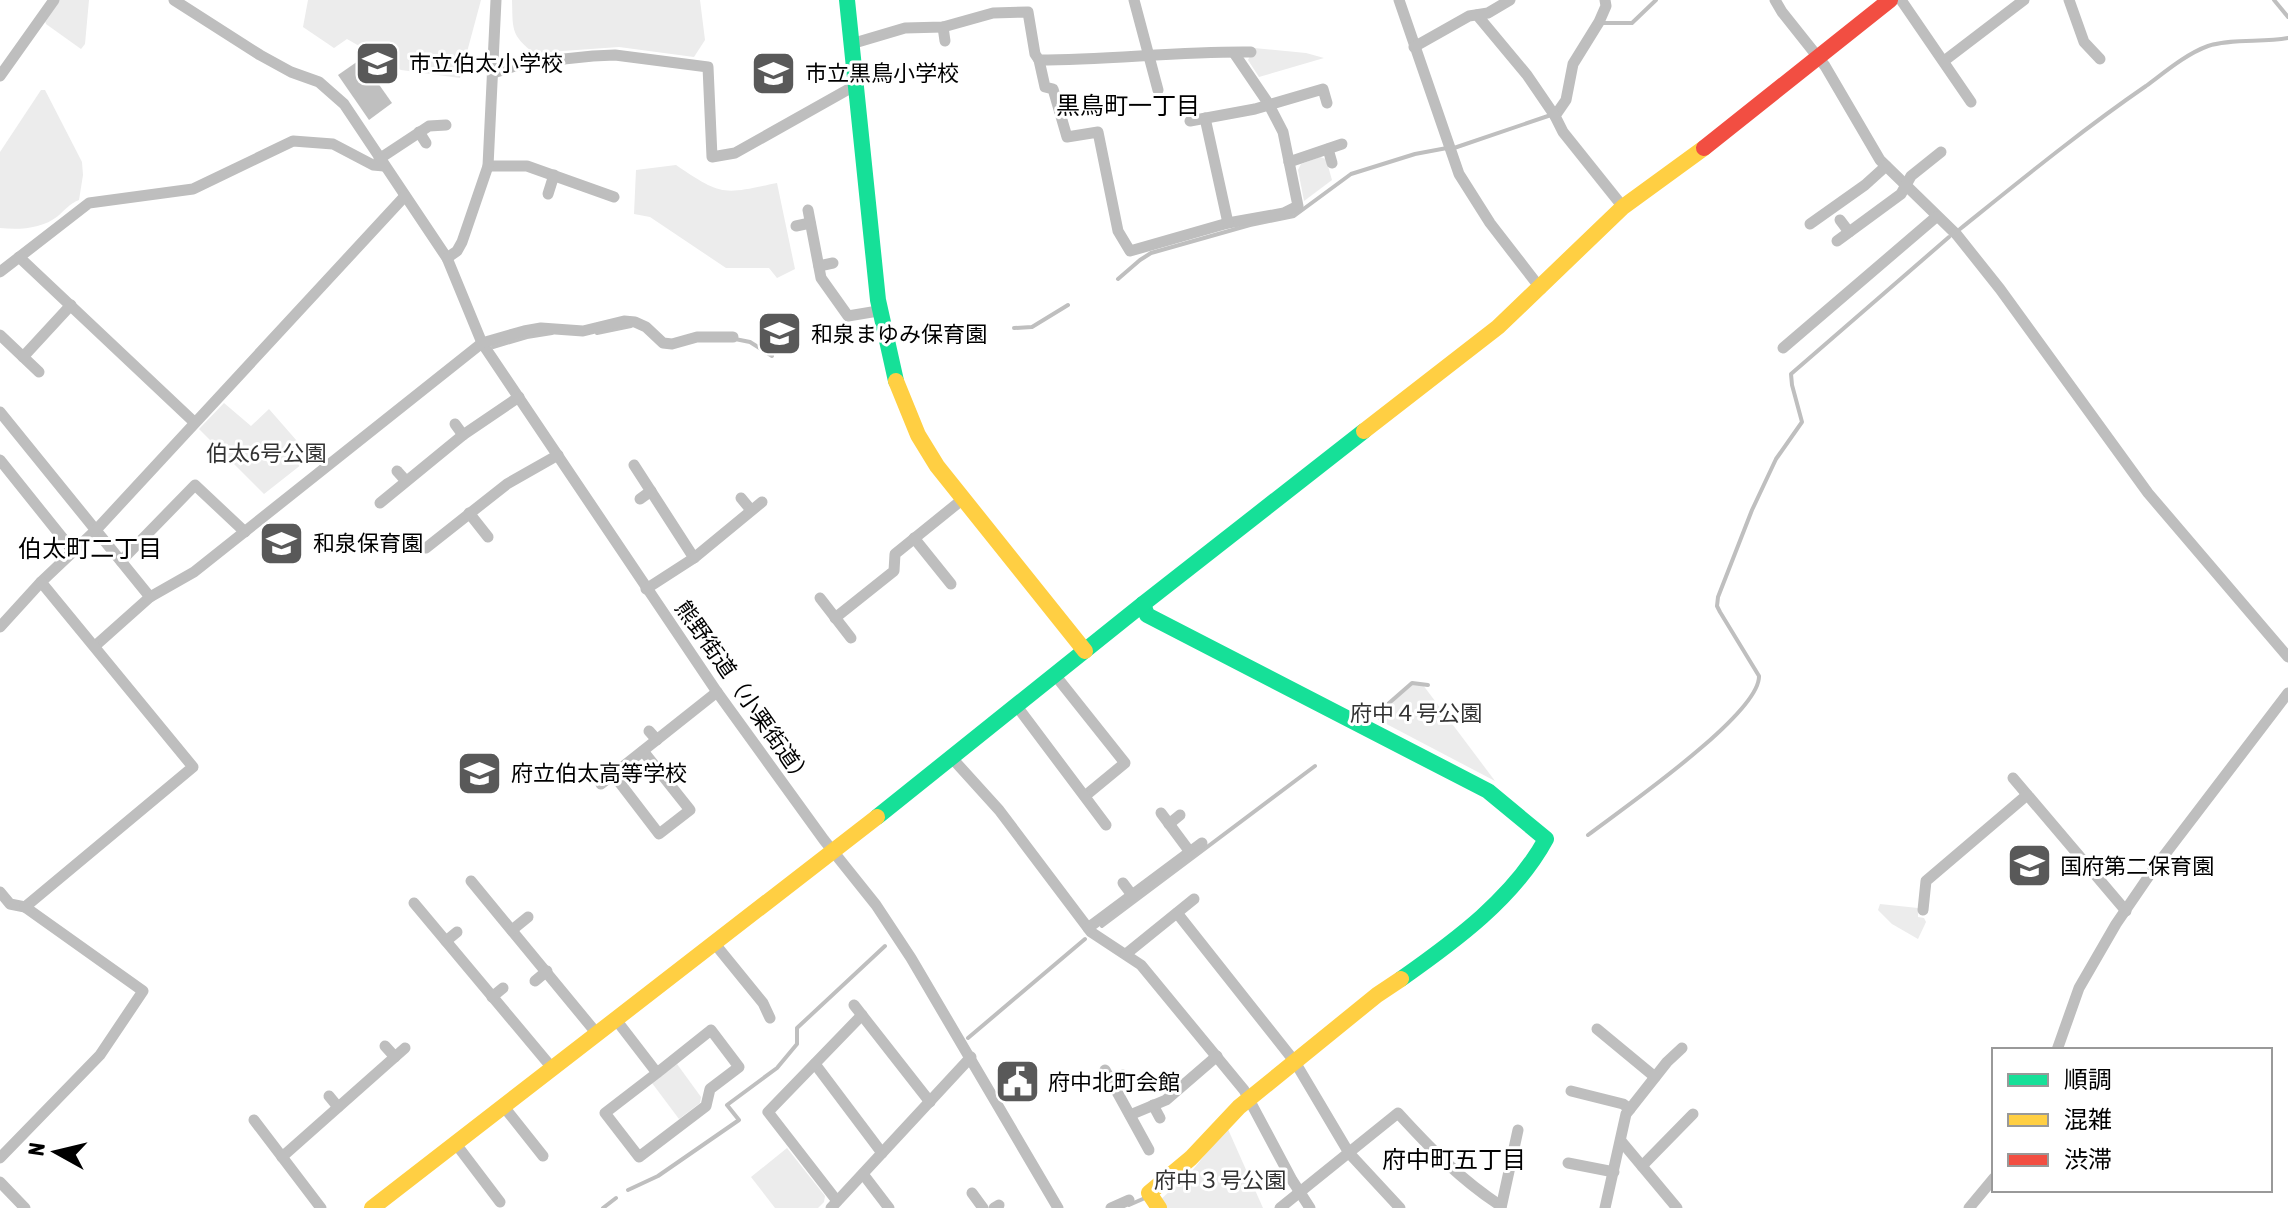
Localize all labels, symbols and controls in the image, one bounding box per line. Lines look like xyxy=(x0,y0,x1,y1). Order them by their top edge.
school or university icon: 市立伯太小学校 xyxy=(354,39,402,87)
school or university icon: 市立黒鳥小学校 xyxy=(750,49,798,97)
place label: 市立伯太小学校 xyxy=(409,50,563,76)
place label: 市立黒鳥小学校 xyxy=(805,60,959,86)
district label: 黒鳥町一丁目 xyxy=(1056,92,1200,119)
school or university icon: 和泉まゆみ保育園 xyxy=(756,310,804,358)
place label: 和泉まゆみ保育園 xyxy=(811,321,987,347)
park label: 伯太6号公園 xyxy=(206,440,326,466)
school or university icon: 和泉保育園 xyxy=(258,519,306,567)
place label: 和泉保育園 xyxy=(313,530,423,556)
district label: 伯太町二丁目 xyxy=(18,535,162,562)
street label: 熊野街道（小栗街道） xyxy=(670,595,818,791)
park label: 府中４号公園 xyxy=(1350,700,1482,726)
school or university icon: 府立伯太高等学校 xyxy=(456,749,504,797)
place label: 府立伯太高等学校 xyxy=(511,760,687,786)
school or university icon: 国府第二保育園 xyxy=(2005,842,2053,890)
place label: 国府第二保育園 xyxy=(2060,853,2214,879)
legend xyxy=(1992,1048,2272,1192)
public building icon: 府中北町会館 xyxy=(993,1058,1041,1106)
text: 順調 xyxy=(2064,1066,2112,1093)
place label: 府中北町会館 xyxy=(1048,1069,1180,1095)
text: 混雑 xyxy=(2064,1106,2112,1133)
north arrow xyxy=(16,1112,96,1192)
text: N xyxy=(22,1141,50,1157)
district label: 府中町五丁目 xyxy=(1382,1146,1526,1173)
text: 渋滞 xyxy=(2064,1146,2112,1173)
park label: 府中３号公園 xyxy=(1154,1167,1286,1193)

